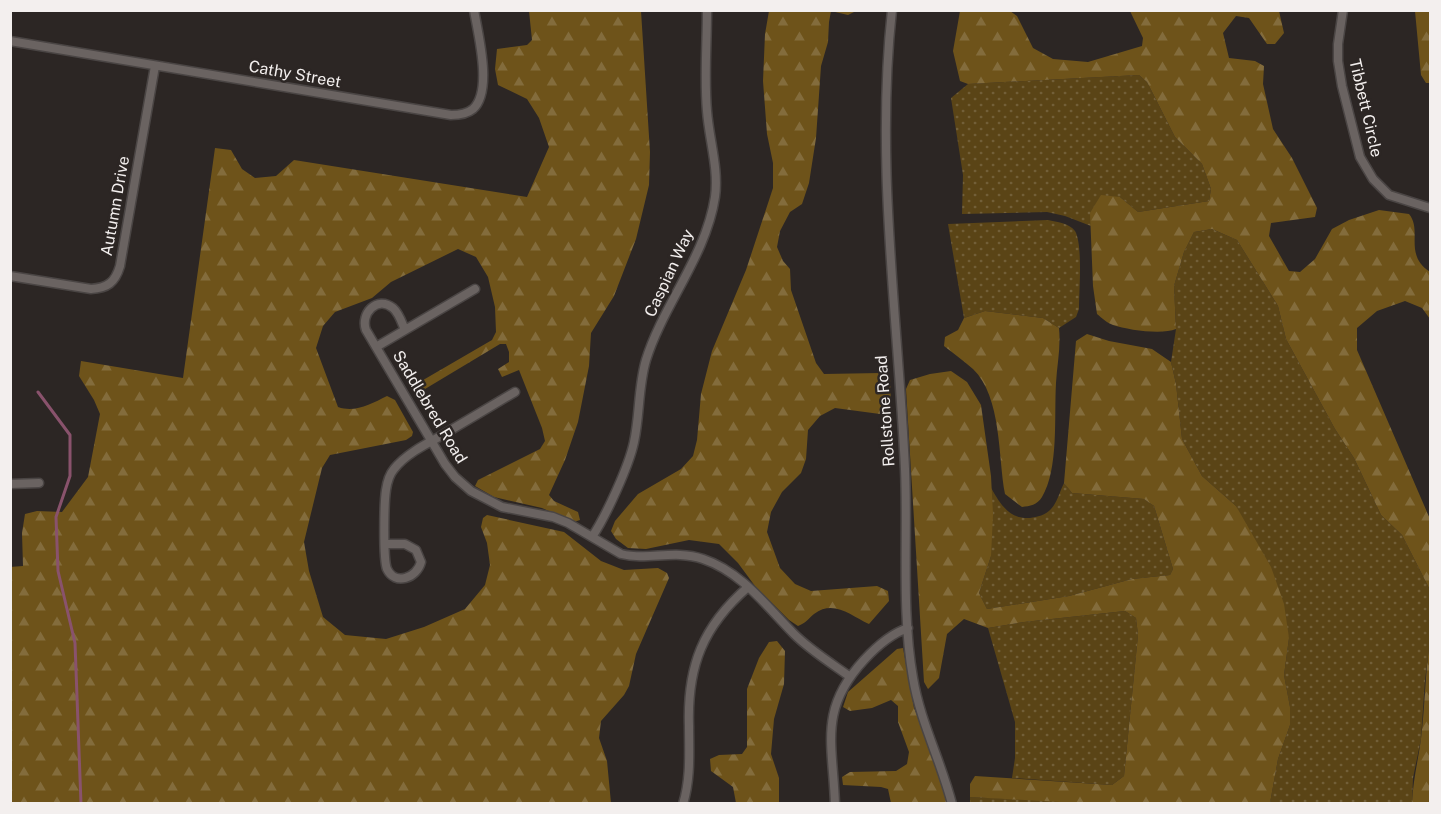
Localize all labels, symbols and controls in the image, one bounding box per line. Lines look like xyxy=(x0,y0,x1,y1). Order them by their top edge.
street label: Cathy Street xyxy=(247,57,343,91)
street label: Tibbett Circle xyxy=(1345,57,1387,159)
street label: Autumn Drive xyxy=(97,154,133,258)
street label: Caspian Way xyxy=(640,226,698,320)
street label: Saddlebred Road xyxy=(389,347,471,467)
street label: Rollstone Road xyxy=(872,355,898,467)

